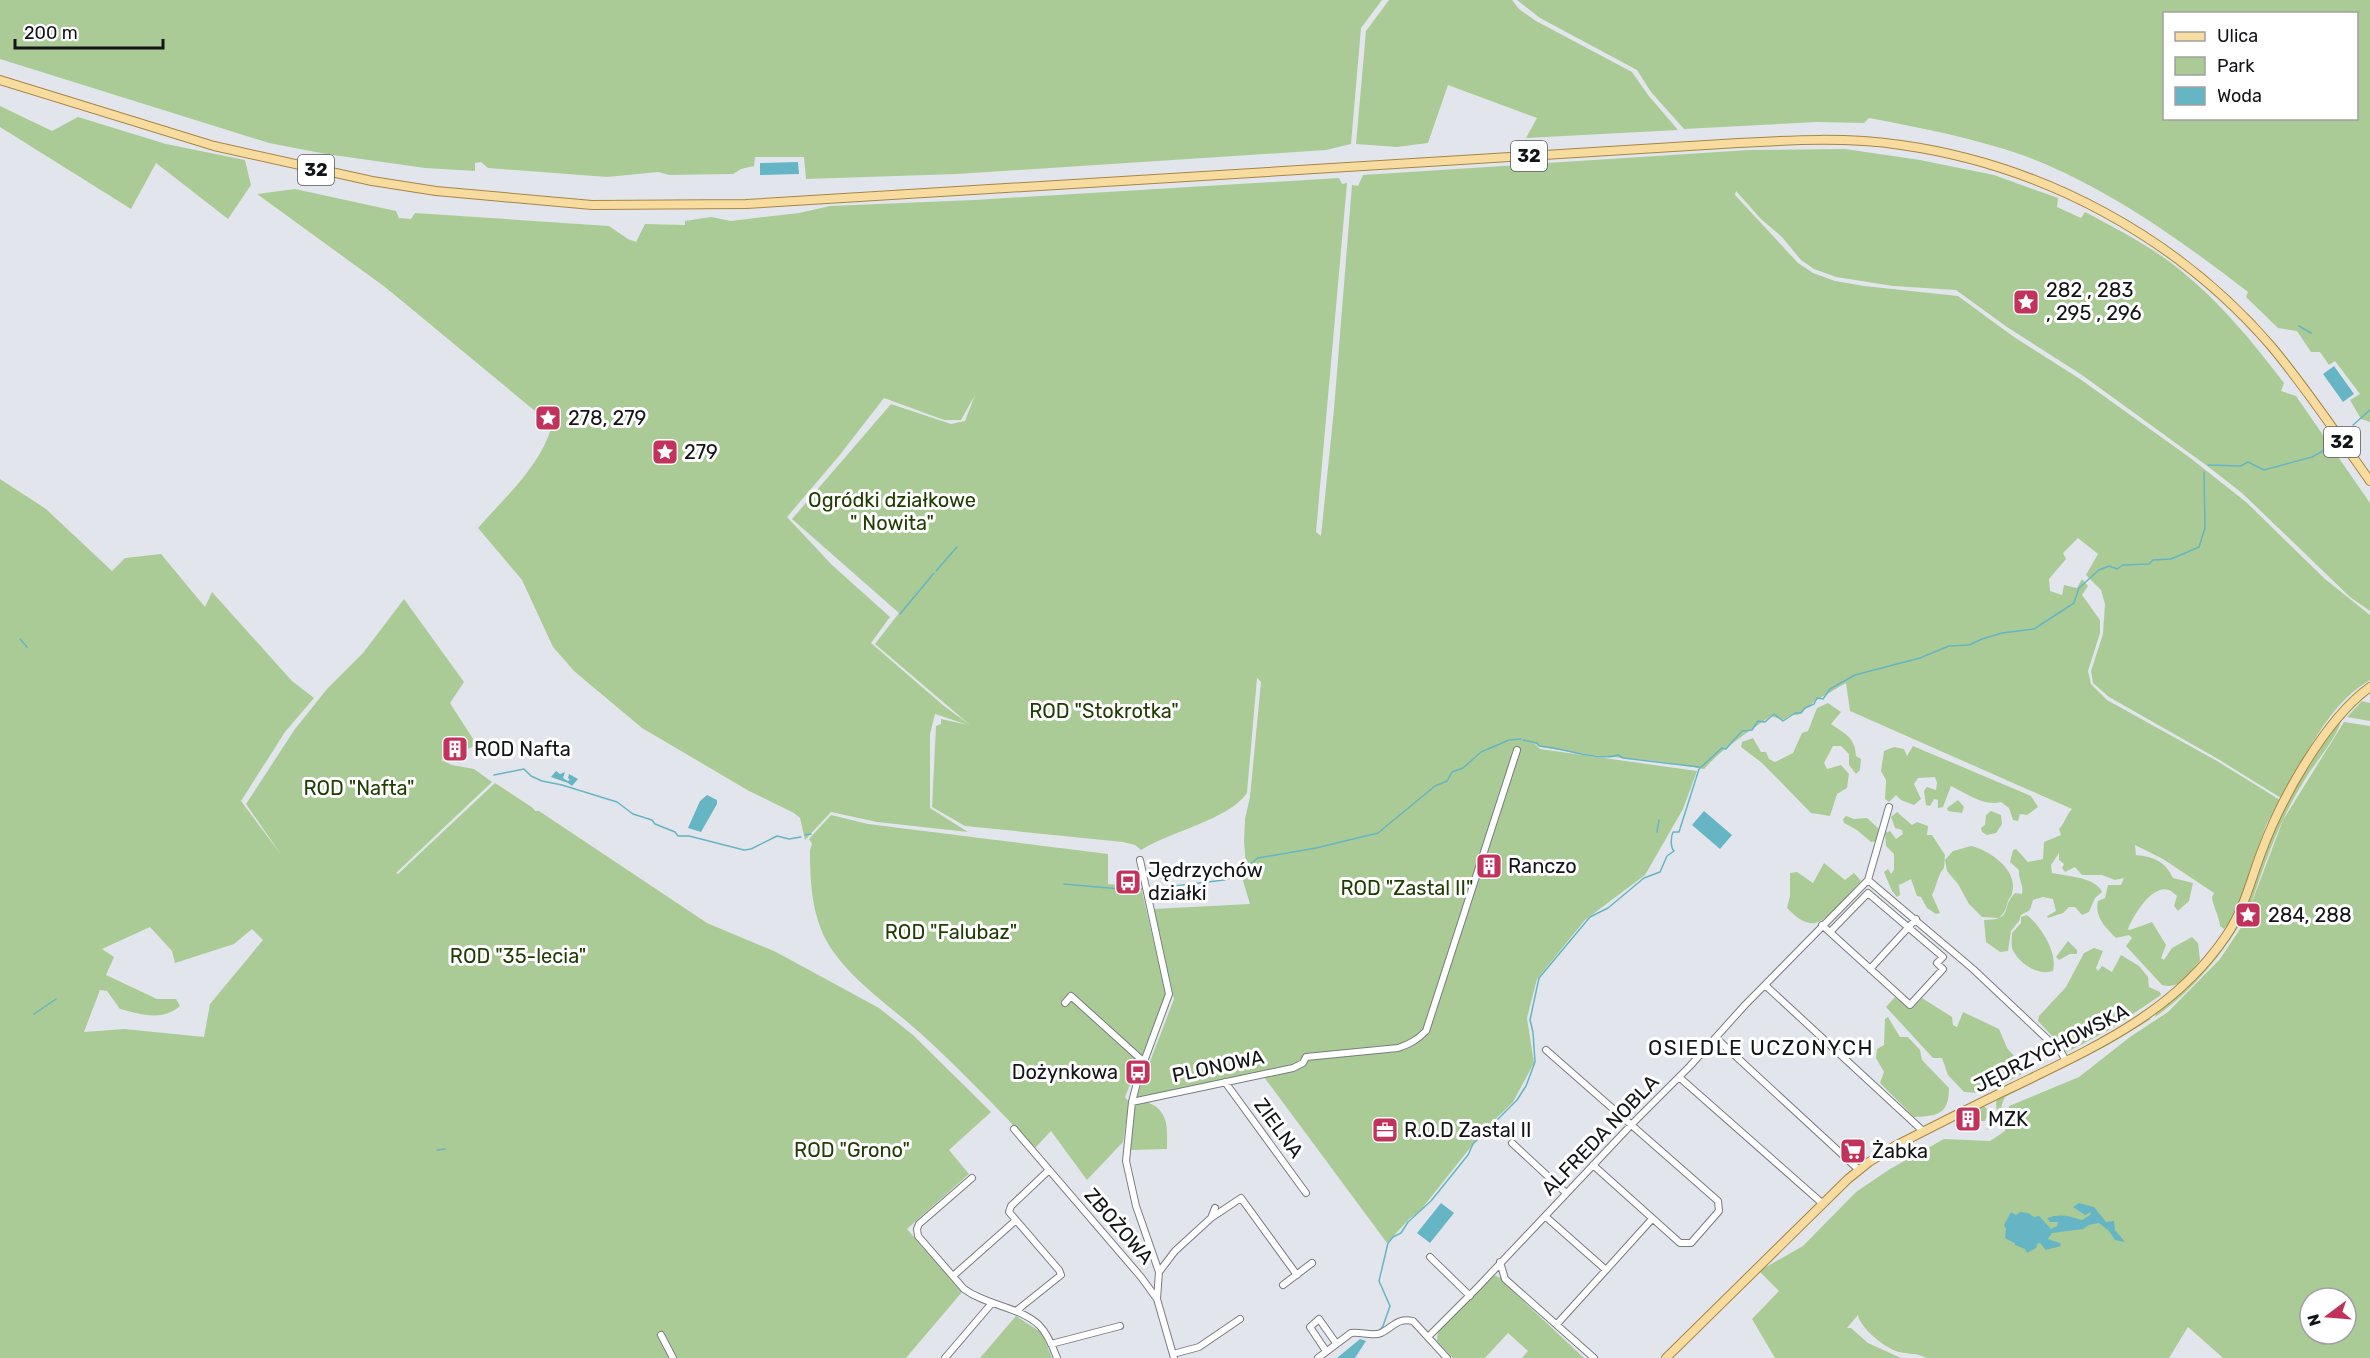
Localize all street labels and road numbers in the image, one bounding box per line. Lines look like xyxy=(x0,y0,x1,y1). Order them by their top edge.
road number: 32 xyxy=(1511,141,1547,171)
road number: 32 xyxy=(298,155,334,185)
road number: 32 xyxy=(2324,427,2360,457)
street label: JĘDRZYCHOWSKA xyxy=(1970,999,2132,1097)
street label: PLONOWA xyxy=(1170,1045,1266,1087)
street label: ALFREDA NOBLA xyxy=(1536,1070,1664,1200)
street label: ZIELNA xyxy=(1249,1093,1309,1163)
street label: ZBOŻOWA xyxy=(1079,1183,1159,1269)

